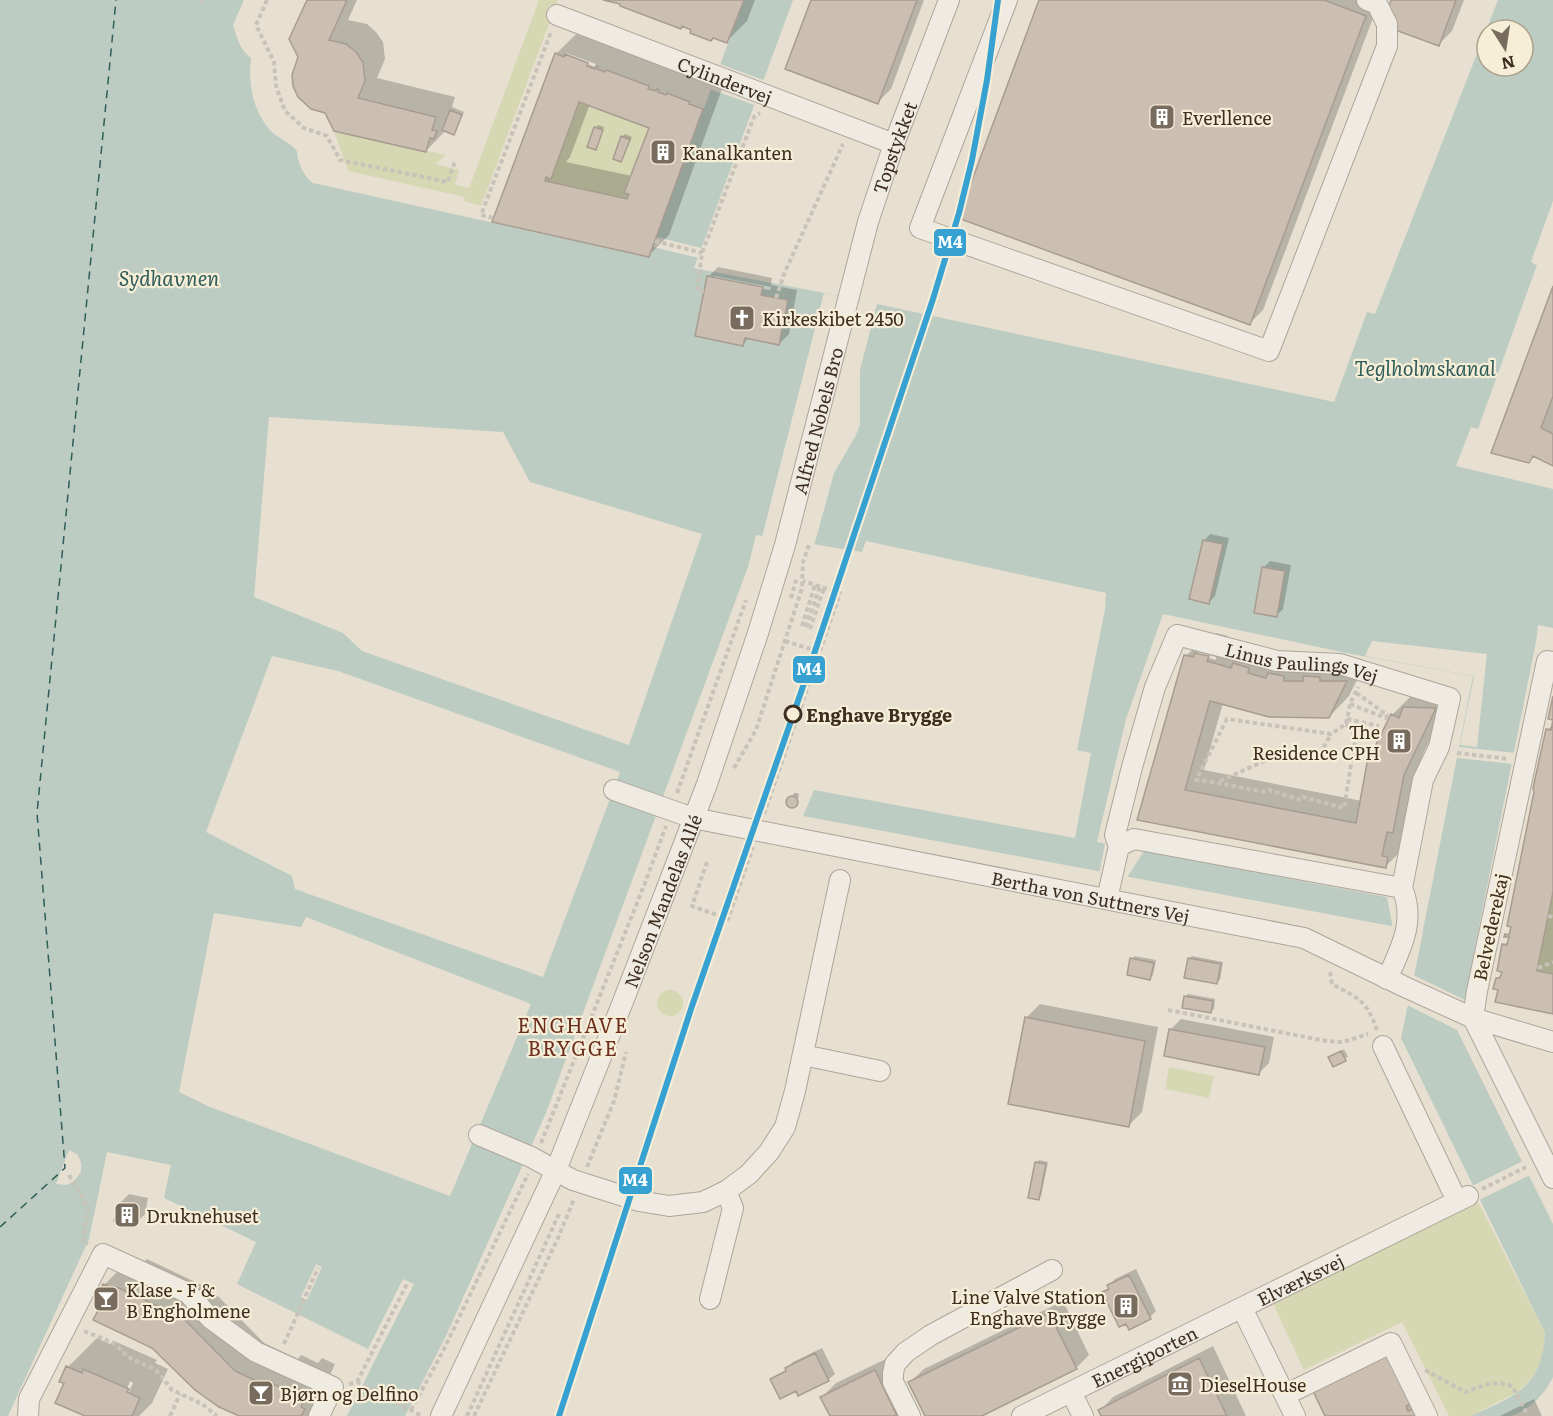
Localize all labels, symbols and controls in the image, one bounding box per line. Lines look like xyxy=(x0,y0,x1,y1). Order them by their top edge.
north arrow xyxy=(1475,18,1535,78)
street label: Cylindervej xyxy=(674,49,776,110)
text: N xyxy=(1499,51,1517,77)
street label: Topstykket xyxy=(865,96,923,197)
building icon: Everllence xyxy=(1147,102,1177,132)
place label: Everllence xyxy=(1182,104,1272,131)
building icon: Kanalkanten xyxy=(648,137,678,167)
place label: Kanalkanten xyxy=(682,139,793,166)
line badge: M4 xyxy=(933,228,967,257)
text: M4 xyxy=(937,229,963,253)
water label: Sydhavnen xyxy=(119,262,219,292)
church icon: Kirkeskibet 2450 xyxy=(727,303,757,333)
place label: Kirkeskibet 2450 xyxy=(762,305,904,332)
street label: Alfred Nobels Bro xyxy=(785,344,849,497)
water label: Teglholmskanal xyxy=(1354,352,1496,382)
street label: Linus Paulings Vej xyxy=(1222,635,1382,689)
line badge: M4 xyxy=(792,655,826,684)
text: M4 xyxy=(796,656,822,680)
place label: Enghave Brygge xyxy=(806,701,952,728)
marker: Enghave Brygge xyxy=(784,705,802,723)
place label: The Residence CPH xyxy=(1252,718,1380,766)
building icon: The Residence CPH xyxy=(1384,726,1414,756)
street label: Nelson Mandelas Allé xyxy=(616,810,708,991)
street label: Bertha von Suttners Vej xyxy=(989,863,1192,929)
street label: Belvederekaj xyxy=(1465,871,1515,983)
district label: ENGHAVE BRYGGE xyxy=(517,1009,629,1062)
line badge: M4 xyxy=(618,1166,653,1195)
text: M4 xyxy=(622,1167,648,1191)
building icon: Druknehuset xyxy=(112,1200,142,1230)
place label: Druknehuset xyxy=(146,1202,260,1229)
street label: Elværksvej xyxy=(1252,1246,1348,1312)
place label: Klase - F & B Engholmene xyxy=(126,1276,250,1324)
place label: Line Valve Station Enghave Brygge xyxy=(951,1283,1106,1331)
bar icon: Klase - F & B Engholmene xyxy=(91,1284,121,1314)
building icon: Line Valve Station Enghave Brygge xyxy=(1111,1291,1141,1321)
street label: Energiporten xyxy=(1086,1318,1202,1393)
museum icon: DieselHouse xyxy=(1165,1369,1195,1399)
place label: DieselHouse xyxy=(1200,1371,1306,1398)
bar icon: Bjørn og Delfino xyxy=(246,1378,276,1408)
place label: Bjørn og Delfino xyxy=(280,1380,419,1407)

